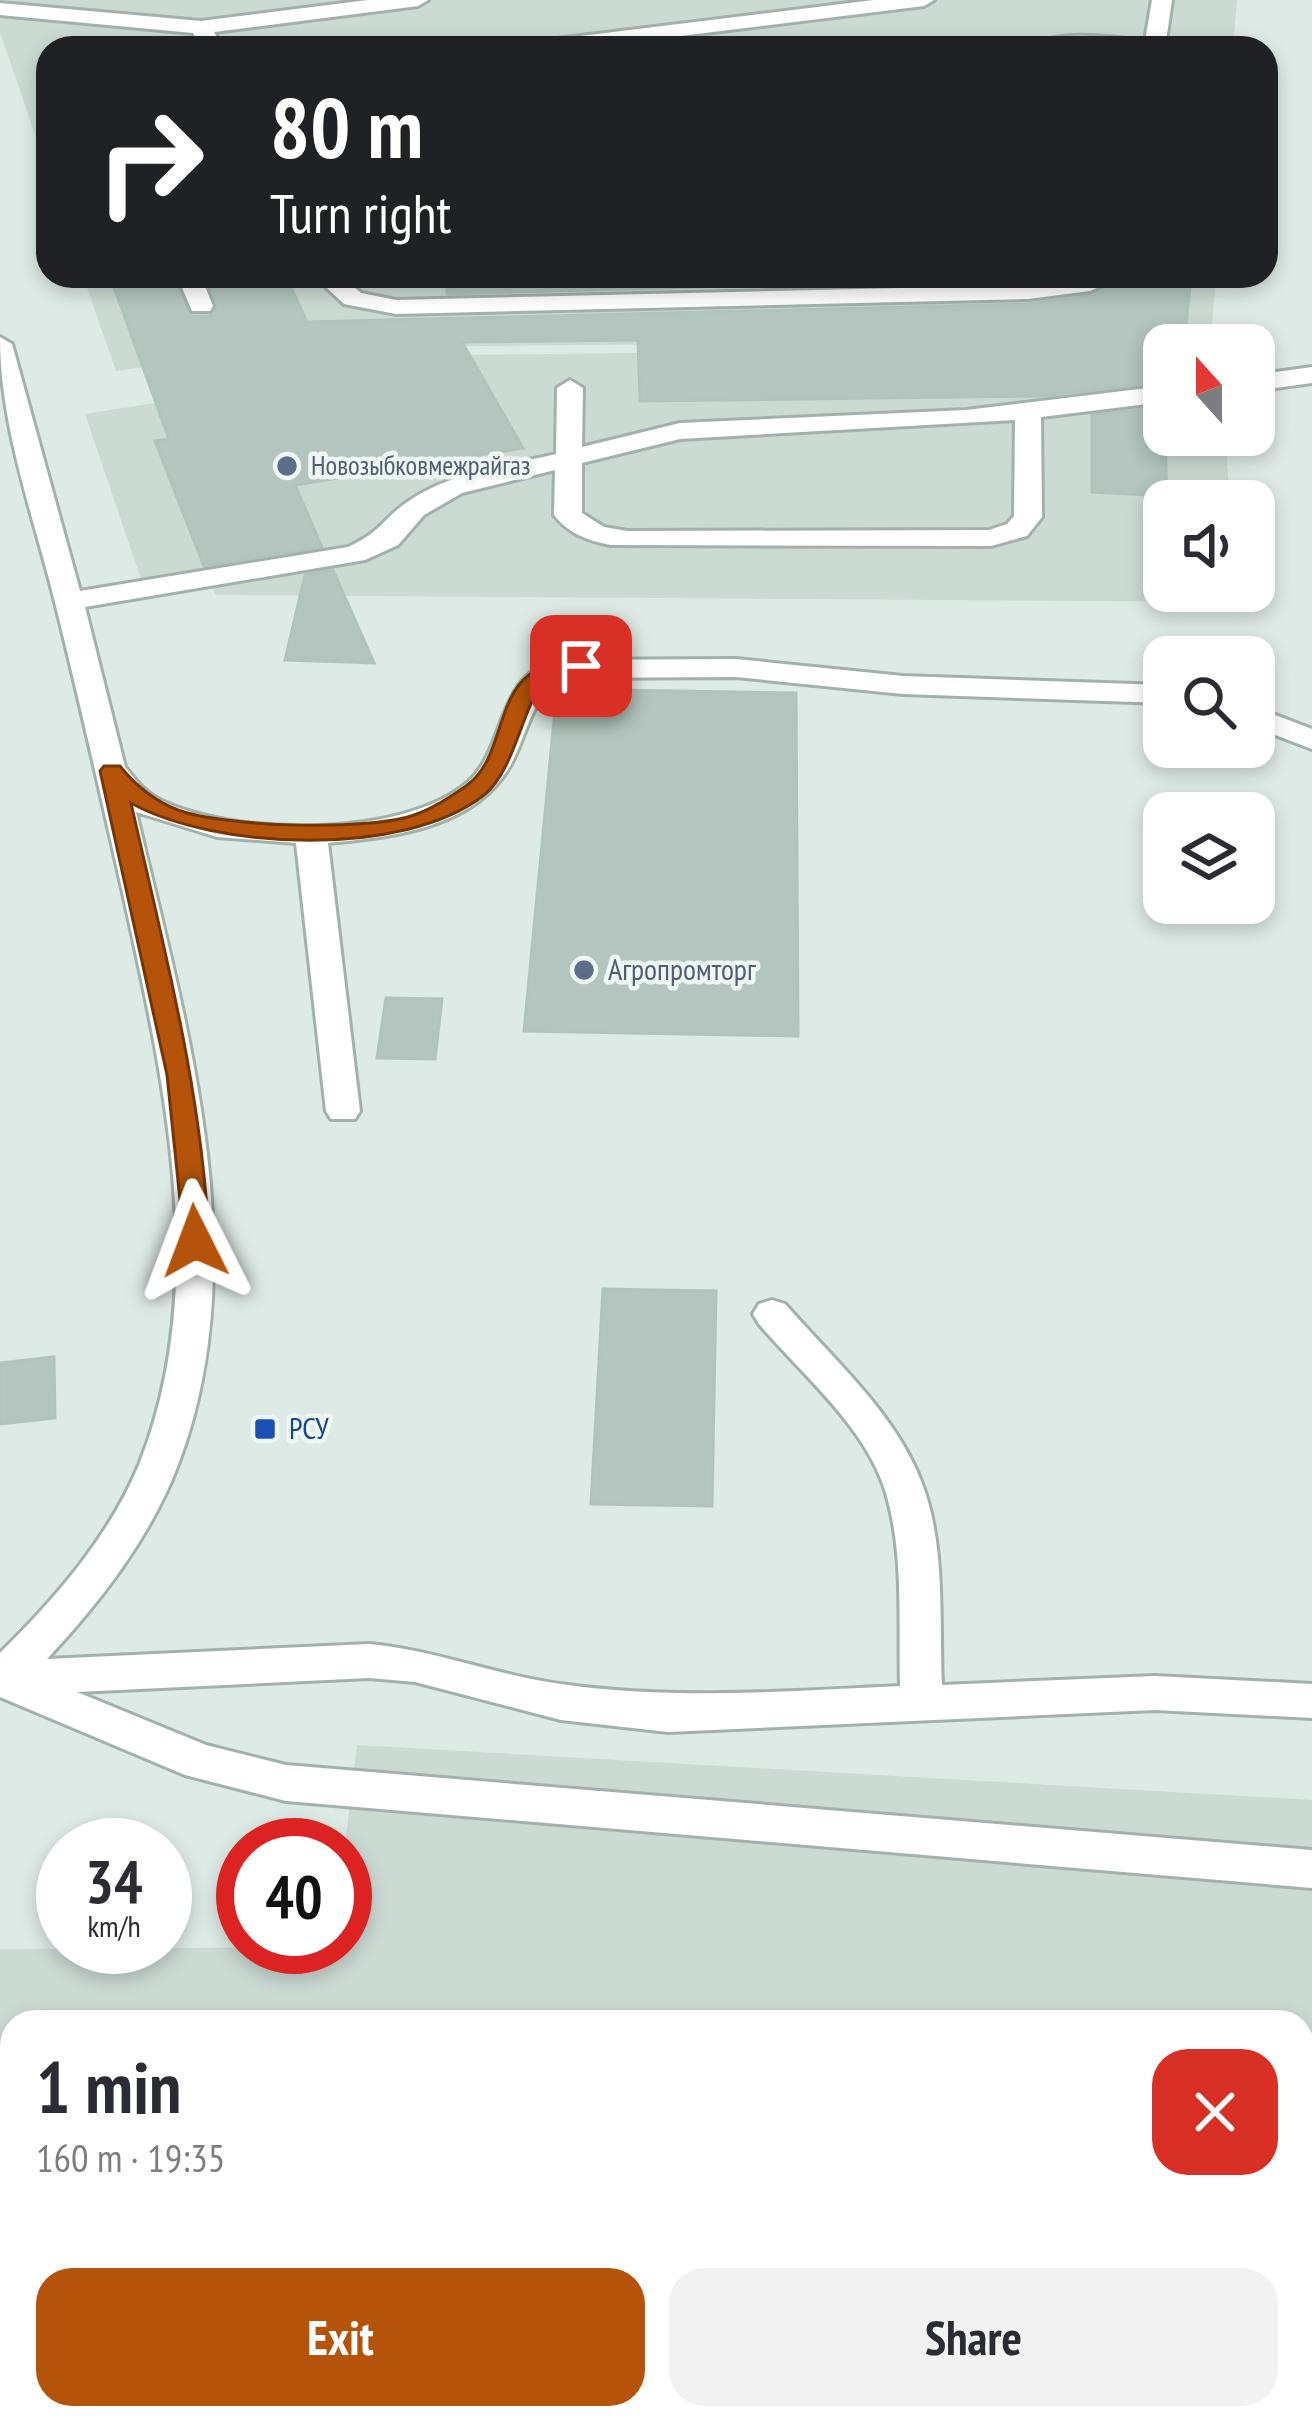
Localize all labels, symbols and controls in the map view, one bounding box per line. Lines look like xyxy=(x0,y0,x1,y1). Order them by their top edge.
text: 80 m xyxy=(270,72,423,181)
icon: right xyxy=(72,84,228,240)
text: Turn right xyxy=(270,178,451,248)
north arrow xyxy=(1143,324,1275,456)
map controls xyxy=(1143,324,1275,924)
place label: Новозыбковмежрайгаз xyxy=(311,448,530,482)
marker: Новозыбковмежрайгаз xyxy=(274,453,300,479)
button: sound xyxy=(1143,480,1275,612)
pin xyxy=(530,615,632,717)
icon: arrive xyxy=(548,633,614,699)
button: search xyxy=(1143,636,1275,768)
button: layers xyxy=(1143,792,1275,924)
place label: Агропромторг xyxy=(608,949,756,988)
marker: Агропромторг xyxy=(571,957,597,983)
position arrow xyxy=(132,1178,258,1304)
place label: РСУ xyxy=(289,1408,329,1447)
marker: РСУ xyxy=(252,1416,278,1442)
speed limit sign: 40 xyxy=(216,1818,372,1974)
text: 34 xyxy=(85,1842,143,1920)
text: km/h xyxy=(87,1906,141,1945)
text: 1 min xyxy=(36,2040,181,2133)
button: close xyxy=(1152,2049,1278,2175)
text: 160 m · 19:35 xyxy=(36,2132,225,2183)
button: Exit xyxy=(36,2268,645,2406)
button: Share xyxy=(669,2268,1278,2406)

